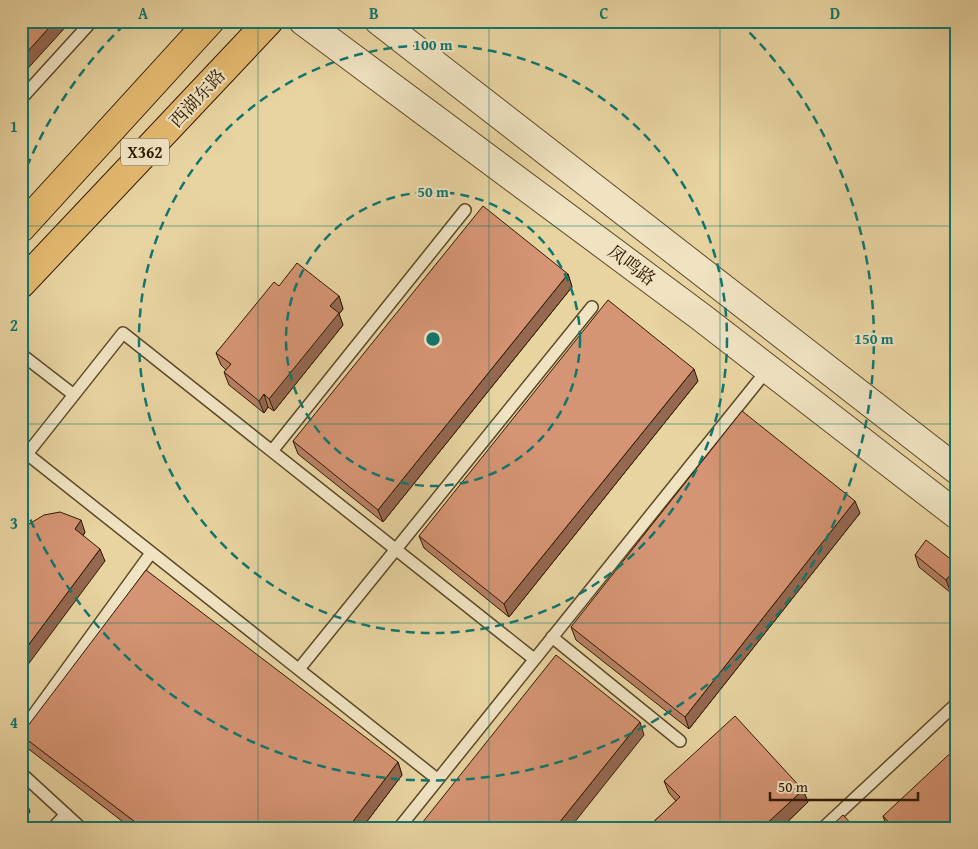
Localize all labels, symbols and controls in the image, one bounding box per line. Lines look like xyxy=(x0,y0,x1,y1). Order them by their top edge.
text: A xyxy=(138,1,149,25)
text: B xyxy=(369,1,379,25)
text: C xyxy=(599,1,609,25)
text: D xyxy=(830,1,840,25)
text: 100 m xyxy=(413,34,453,55)
street label: 西湖东路 xyxy=(163,62,231,134)
text: 1 xyxy=(10,114,18,138)
road number: X362 xyxy=(121,138,169,166)
text: 50 m xyxy=(417,181,449,202)
street label: 凤鸣路 xyxy=(602,238,662,292)
text: 2 xyxy=(10,313,18,337)
text: 150 m xyxy=(854,328,894,349)
centre of rings xyxy=(424,330,442,348)
text: 3 xyxy=(10,511,18,535)
text: 4 xyxy=(10,710,18,734)
scale bar xyxy=(770,769,918,801)
text: 50 m xyxy=(778,776,809,797)

